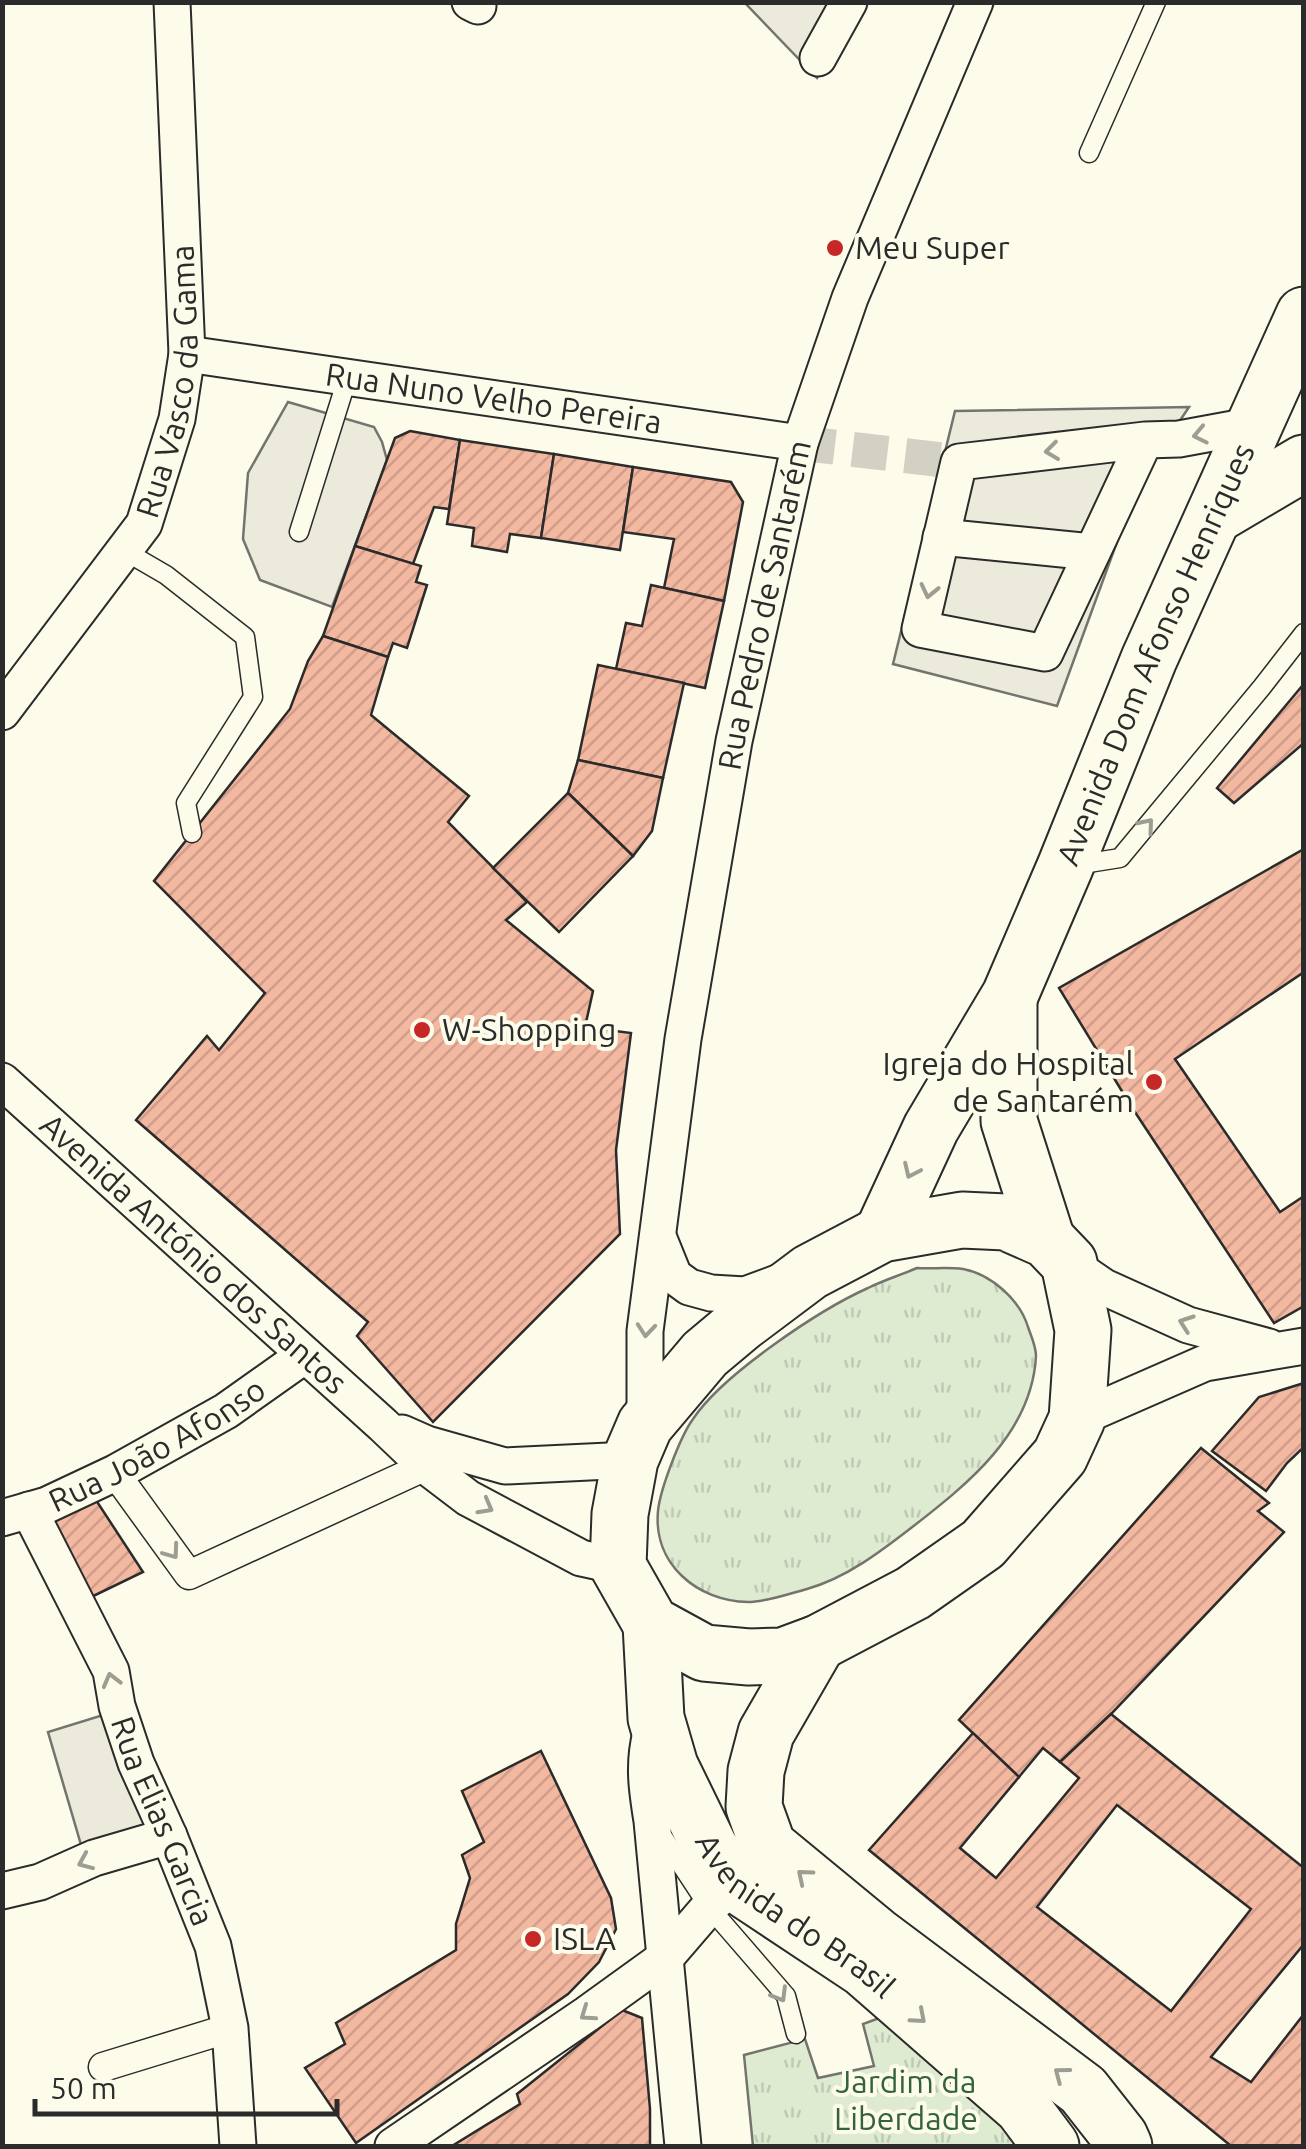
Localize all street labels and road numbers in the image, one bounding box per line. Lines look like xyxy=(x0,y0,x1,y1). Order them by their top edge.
street label: Rua Vasco da Gama xyxy=(128,244,204,522)
street label: Rua Nuno Velho Pereira xyxy=(323,355,664,440)
street label: Rua Pedro de Santarém xyxy=(710,437,817,773)
street label: Avenida Dom Afonso Henriques xyxy=(1049,437,1261,870)
street label: Avenida António dos Santos xyxy=(34,1106,355,1401)
street label: Rua João Afonso xyxy=(43,1370,271,1519)
street label: Rua Elias Garcia xyxy=(105,1712,222,1930)
street label: Avenida do Brasil xyxy=(689,1828,903,2005)

